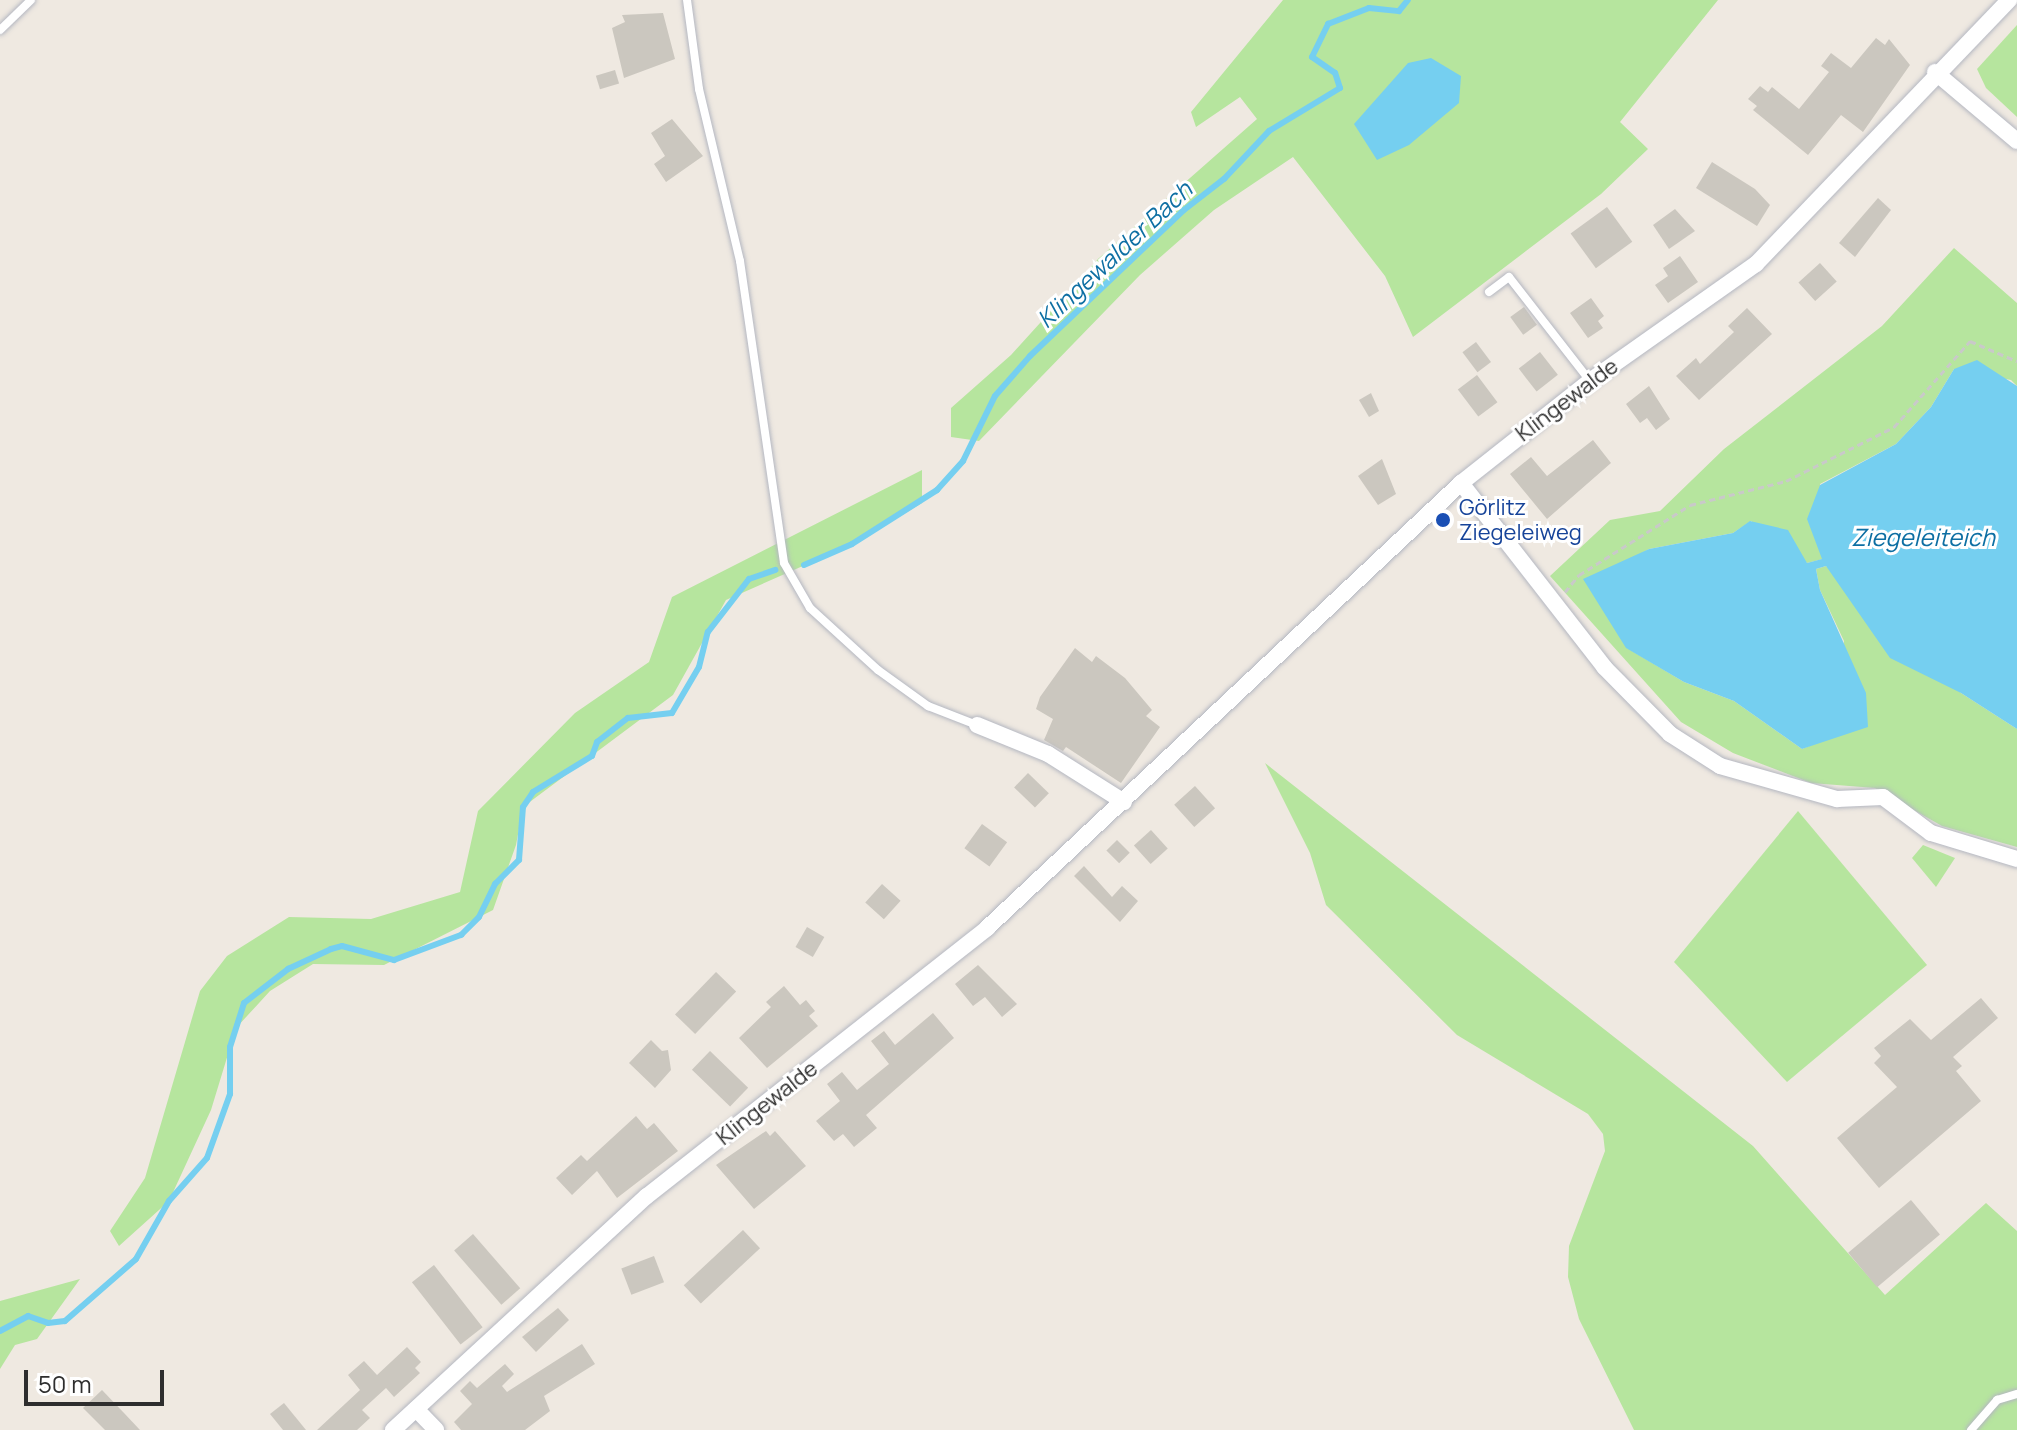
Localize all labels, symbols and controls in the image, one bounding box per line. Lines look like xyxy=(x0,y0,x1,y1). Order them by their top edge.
water label: Klingewalder Bach xyxy=(1031,175,1197,333)
street label: Klingewalde xyxy=(1511,353,1623,447)
place label: Görlitz Ziegeleiweg xyxy=(1459,494,1582,546)
marker: Görlitz Ziegeleiweg xyxy=(1434,511,1452,529)
water label: Ziegeleiteich xyxy=(1851,523,1995,551)
street label: Klingewalde xyxy=(711,1055,823,1151)
scale bar xyxy=(28,1354,168,1404)
text: 50 m xyxy=(38,1367,92,1400)

